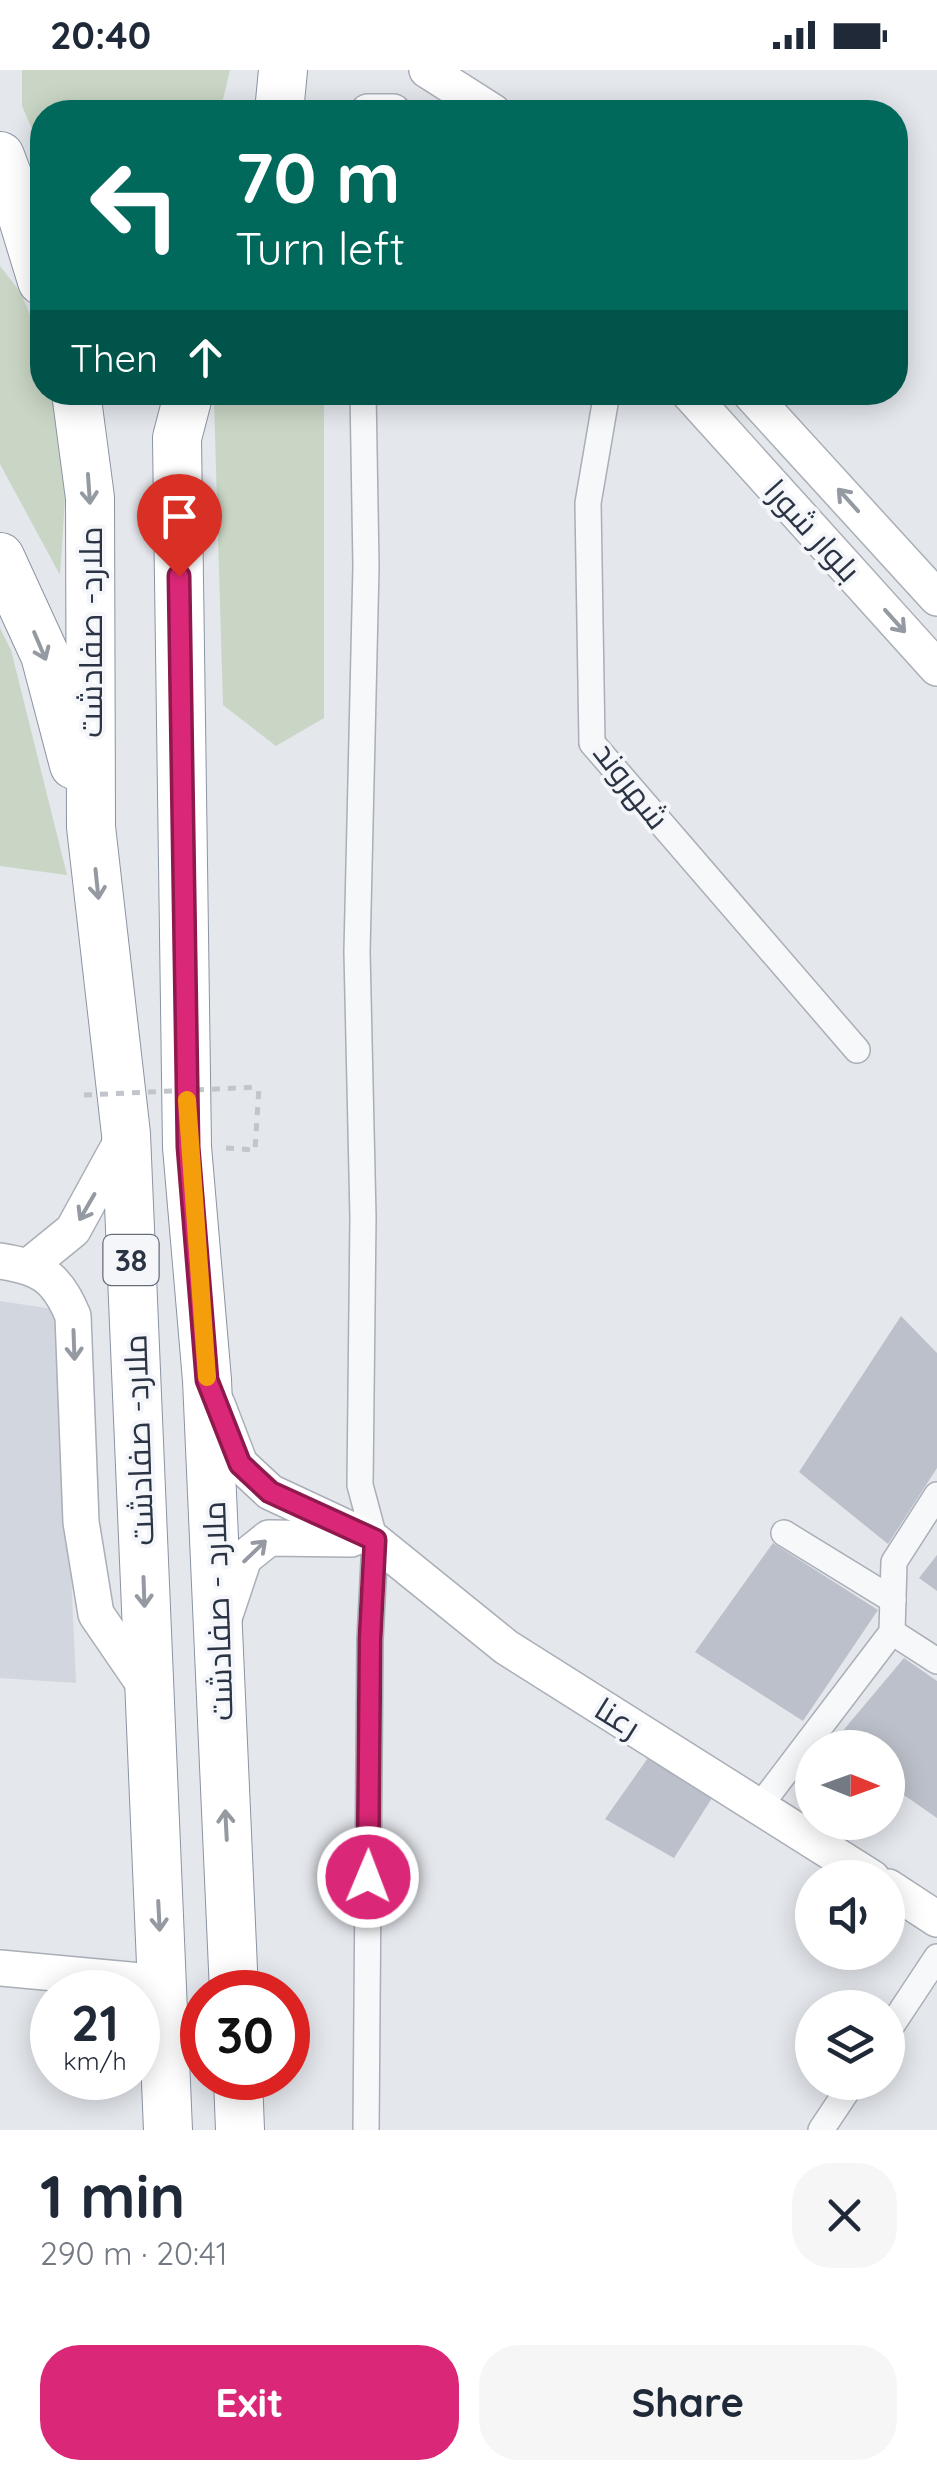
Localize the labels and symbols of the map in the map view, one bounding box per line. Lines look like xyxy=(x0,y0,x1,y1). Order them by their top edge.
street label: بلوار شورا xyxy=(756,470,870,590)
one-way arrow xyxy=(79,472,98,505)
pin xyxy=(137,474,222,577)
one-way arrow xyxy=(836,488,859,513)
street label: ملارد- صفادشت xyxy=(70,526,110,738)
one-way arrow xyxy=(883,608,906,633)
one-way arrow xyxy=(32,630,50,661)
street label: شهروند xyxy=(585,733,679,837)
one-way arrow xyxy=(88,867,107,899)
one-way arrow xyxy=(76,1192,96,1221)
road number: 38 xyxy=(104,1235,158,1285)
one-way arrow xyxy=(65,1328,84,1360)
street label: ملارد- صفادشت xyxy=(114,1334,162,1546)
street label: ملارد - صفادشت xyxy=(193,1500,241,1722)
one-way arrow xyxy=(242,1539,268,1563)
one-way arrow xyxy=(135,1575,154,1607)
street label: رعنا xyxy=(588,1688,648,1746)
north arrow xyxy=(795,1730,905,1840)
one-way arrow xyxy=(216,1810,235,1842)
position arrow xyxy=(316,1825,420,1929)
one-way arrow xyxy=(150,1900,169,1932)
speed limit sign: 30 xyxy=(180,1970,310,2100)

